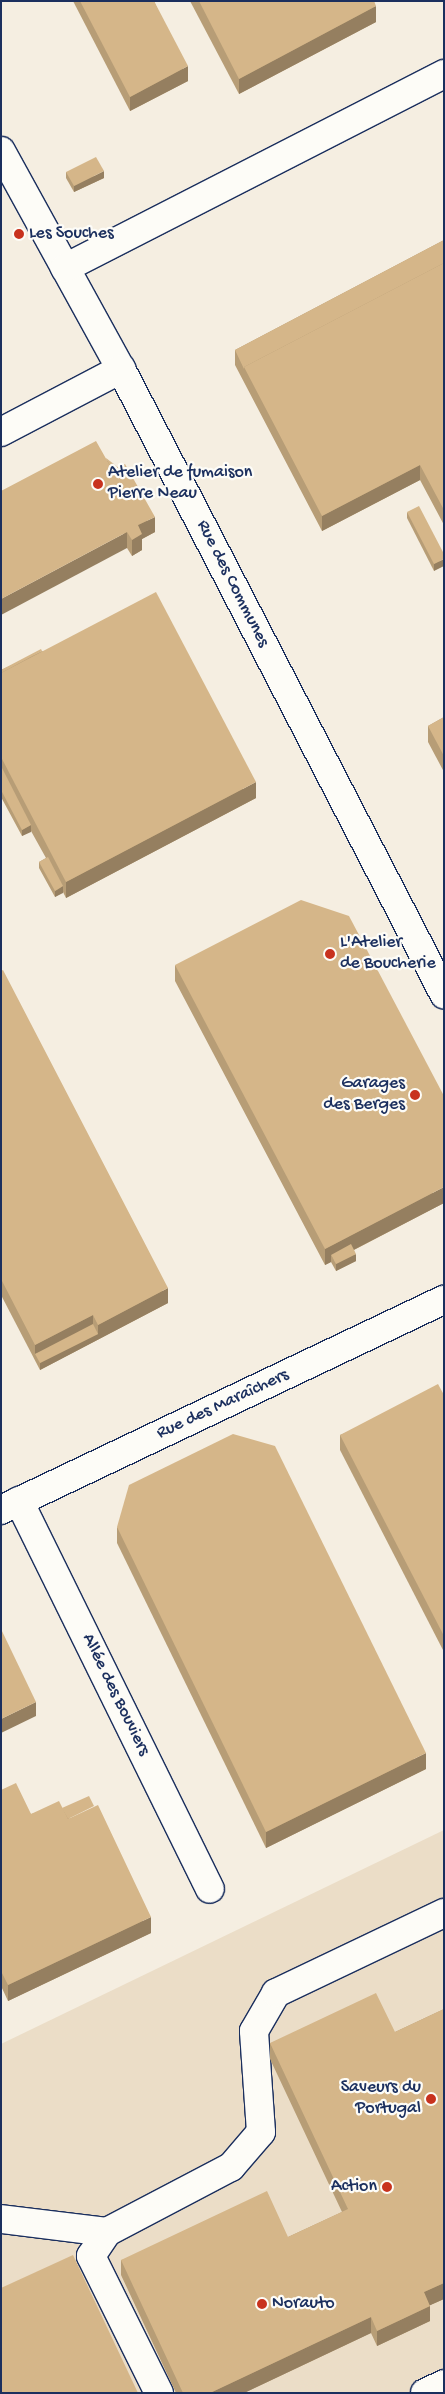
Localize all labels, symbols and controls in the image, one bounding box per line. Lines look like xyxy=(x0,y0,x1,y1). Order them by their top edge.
place label: Les Souches xyxy=(29,223,114,245)
marker: Les Souches xyxy=(13,228,25,240)
place label: Atelier de fumaison Pierre Neau xyxy=(108,463,252,506)
marker: Atelier de fumaison Pierre Neau xyxy=(92,478,104,490)
street label: Rue des Communes xyxy=(191,517,273,651)
place label: L'Atelier de Boucherie xyxy=(340,933,436,976)
marker: L'Atelier de Boucherie xyxy=(324,948,336,960)
place label: Garages des Berges xyxy=(323,1074,405,1116)
marker: Garages des Berges xyxy=(409,1089,421,1101)
street label: Rue des Maraîchers xyxy=(154,1365,292,1445)
street label: Allée des Bouviers xyxy=(76,1630,154,1760)
place label: Saveurs du Portugal xyxy=(341,2078,421,2120)
marker: Saveurs du Portugal xyxy=(425,2093,437,2105)
place label: Action xyxy=(331,2176,377,2198)
marker: Action xyxy=(381,2181,393,2193)
place label: Norauto xyxy=(272,2293,335,2315)
marker: Norauto xyxy=(256,2298,268,2310)

